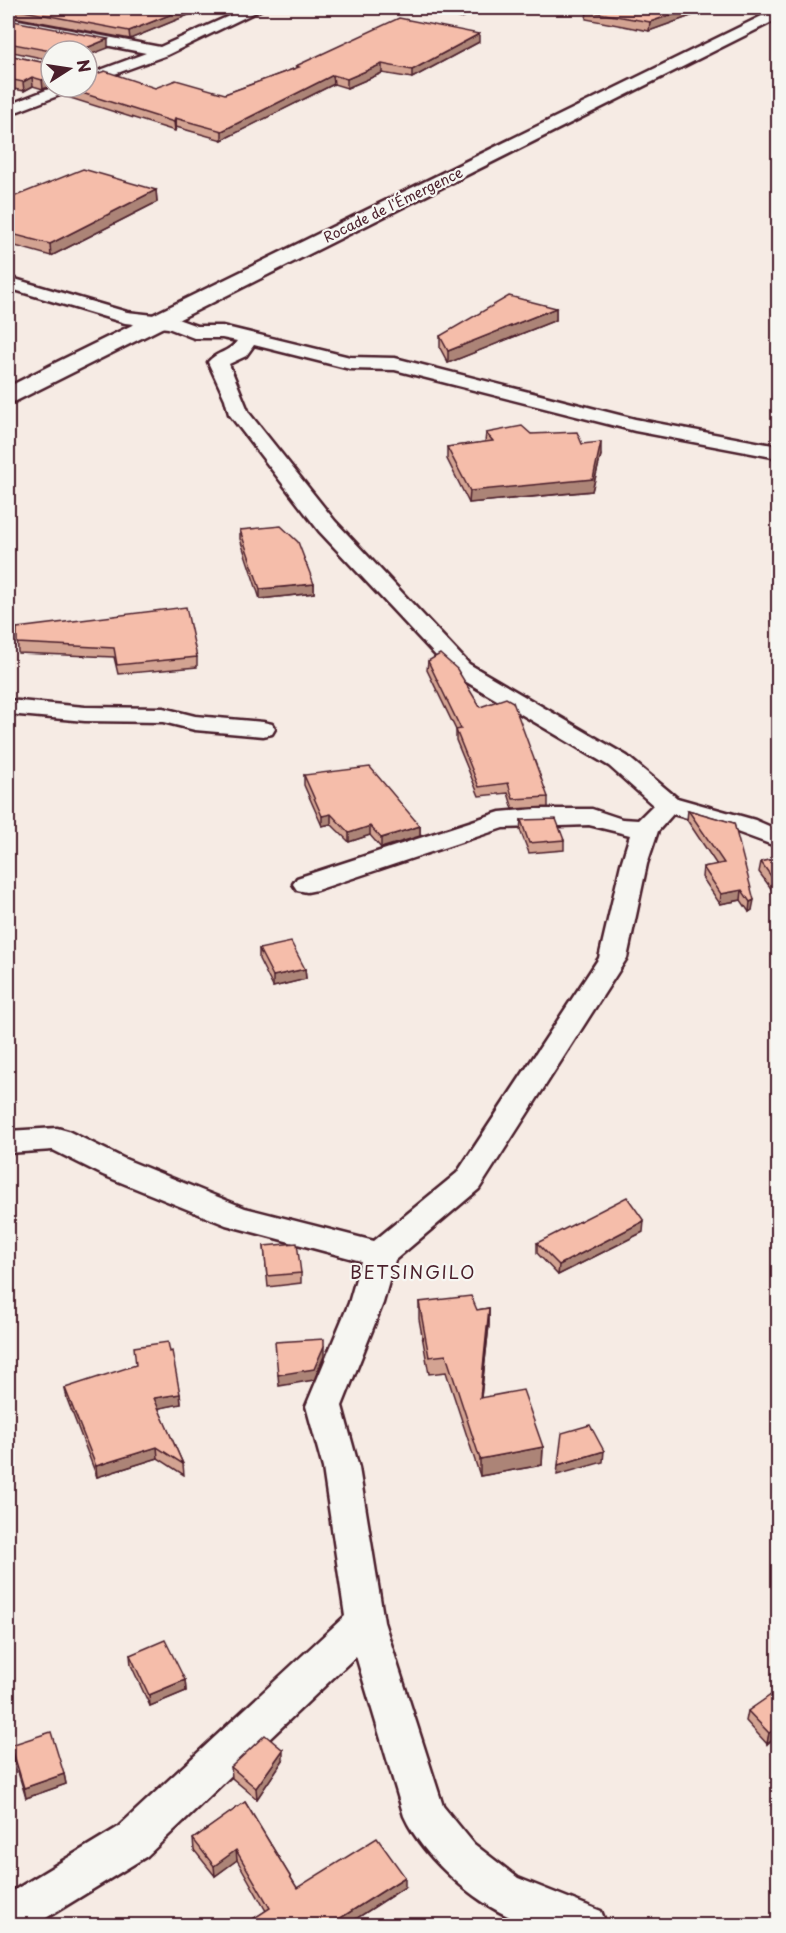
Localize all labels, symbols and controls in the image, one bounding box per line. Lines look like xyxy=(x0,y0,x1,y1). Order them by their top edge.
north arrow xyxy=(39,39,99,99)
text: N xyxy=(72,57,98,74)
street label: Rocade de l'Émergence xyxy=(320,161,466,247)
district label: BETSINGILO xyxy=(350,1258,476,1285)

